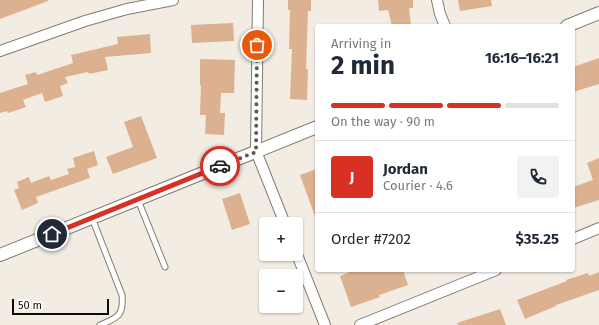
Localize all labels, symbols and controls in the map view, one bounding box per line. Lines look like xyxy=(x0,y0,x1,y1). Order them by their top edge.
pin xyxy=(240,28,274,62)
icon: bag xyxy=(246,34,268,56)
text: Arriving in xyxy=(331,36,391,51)
text: 16:16–16:21 xyxy=(485,49,559,67)
text: 2 min xyxy=(331,50,395,81)
text: On the way · 90 m xyxy=(331,114,435,129)
courier xyxy=(200,146,240,186)
icon: car xyxy=(209,155,231,177)
button: phone xyxy=(517,156,559,198)
text: Jordan xyxy=(383,160,428,178)
text: J xyxy=(350,168,354,186)
text: Courier · 4.6 xyxy=(383,178,453,193)
pin xyxy=(35,217,69,251)
map controls xyxy=(259,217,303,313)
button: + xyxy=(259,217,303,261)
icon: home xyxy=(41,223,63,245)
text: Order #7202 xyxy=(331,230,411,248)
text: $35.25 xyxy=(516,230,559,248)
button: − xyxy=(259,269,303,313)
scale bar xyxy=(12,297,109,316)
text: 50 m xyxy=(18,299,42,312)

